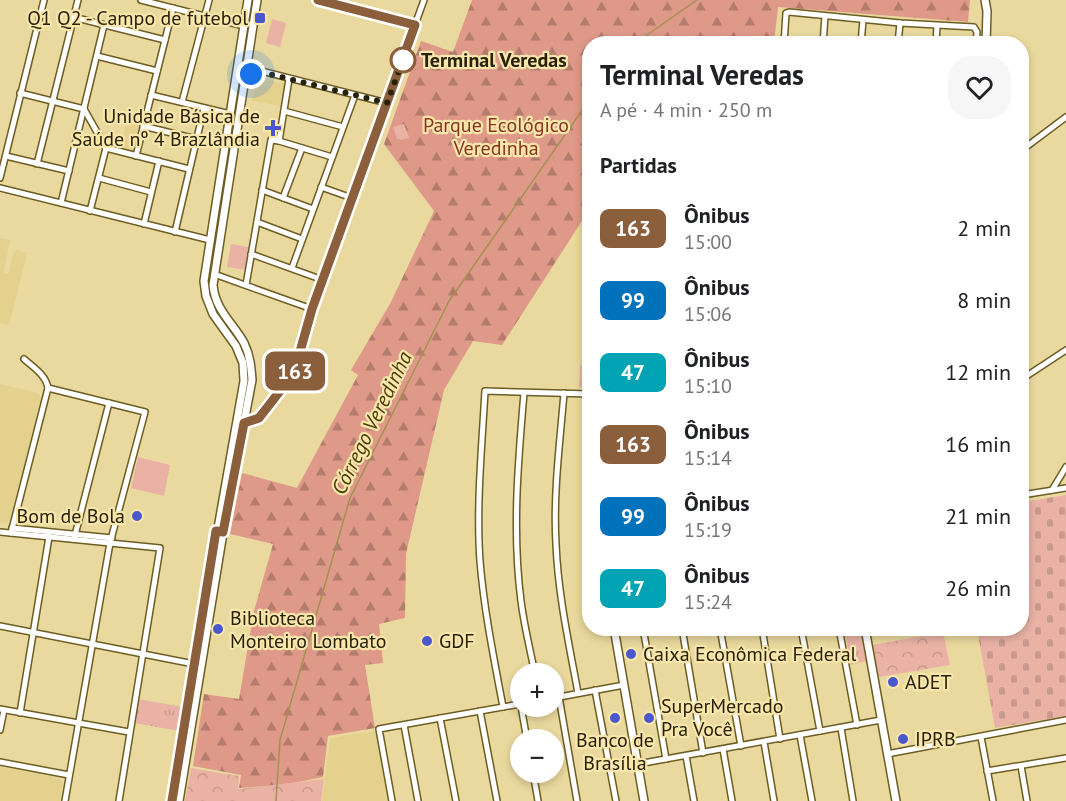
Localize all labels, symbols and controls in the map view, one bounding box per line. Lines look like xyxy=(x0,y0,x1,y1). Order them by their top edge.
place label: Q1 Q2 - Campo de futebol xyxy=(27,5,248,31)
marker: Q1 Q2 - Campo de futebol xyxy=(253,11,267,25)
marker: Terminal Veredas xyxy=(390,47,416,73)
place label: Terminal Veredas xyxy=(421,47,567,73)
text: Terminal Veredas xyxy=(600,56,804,93)
button: heart xyxy=(948,56,1011,119)
your location xyxy=(236,59,266,89)
text: A pé · 4 min · 250 m xyxy=(600,97,772,123)
place label: Unidade Básica de Saúde nº 4 Brazlândia xyxy=(72,103,260,152)
park label: Parque Ecológico Veredinha xyxy=(423,112,569,161)
marker: Unidade Básica de Saúde nº 4 Brazlândia xyxy=(264,119,282,137)
text: Partidas xyxy=(600,151,677,179)
text: Ônibus xyxy=(684,201,750,229)
text: 2 min xyxy=(957,214,1011,242)
text: 163 xyxy=(615,215,651,242)
text: 15:00 xyxy=(684,229,732,255)
text: Ônibus xyxy=(684,273,750,301)
text: 8 min xyxy=(957,286,1011,314)
text: 99 xyxy=(621,287,645,314)
text: 15:06 xyxy=(684,301,732,327)
text: Ônibus xyxy=(684,345,750,373)
water label: Córrego Veredinha xyxy=(325,346,418,499)
line badge: 163 xyxy=(260,352,330,391)
text: 163 xyxy=(277,358,313,385)
text: 12 min xyxy=(945,358,1011,386)
text: 47 xyxy=(621,359,645,386)
text: 15:10 xyxy=(684,373,732,399)
text: Ônibus xyxy=(684,417,750,445)
text: 16 min xyxy=(945,430,1011,458)
text: 163 xyxy=(615,431,651,458)
text: 15:14 xyxy=(684,445,732,471)
text: Ônibus xyxy=(684,489,750,517)
text: 21 min xyxy=(945,502,1011,530)
place label: Bom de Bola xyxy=(17,503,125,529)
text: 99 xyxy=(621,503,645,530)
marker: Bom de Bola xyxy=(130,509,144,523)
text: 15:19 xyxy=(684,517,732,543)
text: Ônibus xyxy=(684,561,750,589)
text: 26 min xyxy=(945,574,1011,602)
text: 47 xyxy=(621,575,645,602)
text: 15:24 xyxy=(684,589,732,615)
place label: Biblioteca Monteiro Lombato xyxy=(230,605,387,654)
marker: Biblioteca Monteiro Lombato xyxy=(211,622,225,636)
place label: GDF xyxy=(439,628,475,654)
marker: GDF xyxy=(420,634,434,648)
place label: Caixa Econômica Federal xyxy=(643,641,857,667)
marker: Caixa Econômica Federal xyxy=(624,647,638,661)
map controls xyxy=(510,663,564,783)
button: + xyxy=(510,663,564,717)
place label: ADET xyxy=(905,669,952,695)
marker: ADET xyxy=(886,675,900,689)
place label: SuperMercado Pra Você xyxy=(661,693,783,742)
marker: Banco de Brasília xyxy=(608,711,622,725)
marker: SuperMercado Pra Você xyxy=(642,711,656,725)
place label: IPRB xyxy=(915,726,956,752)
place label: Banco de Brasília xyxy=(576,727,654,776)
button: − xyxy=(510,729,564,783)
marker: IPRB xyxy=(896,732,910,746)

